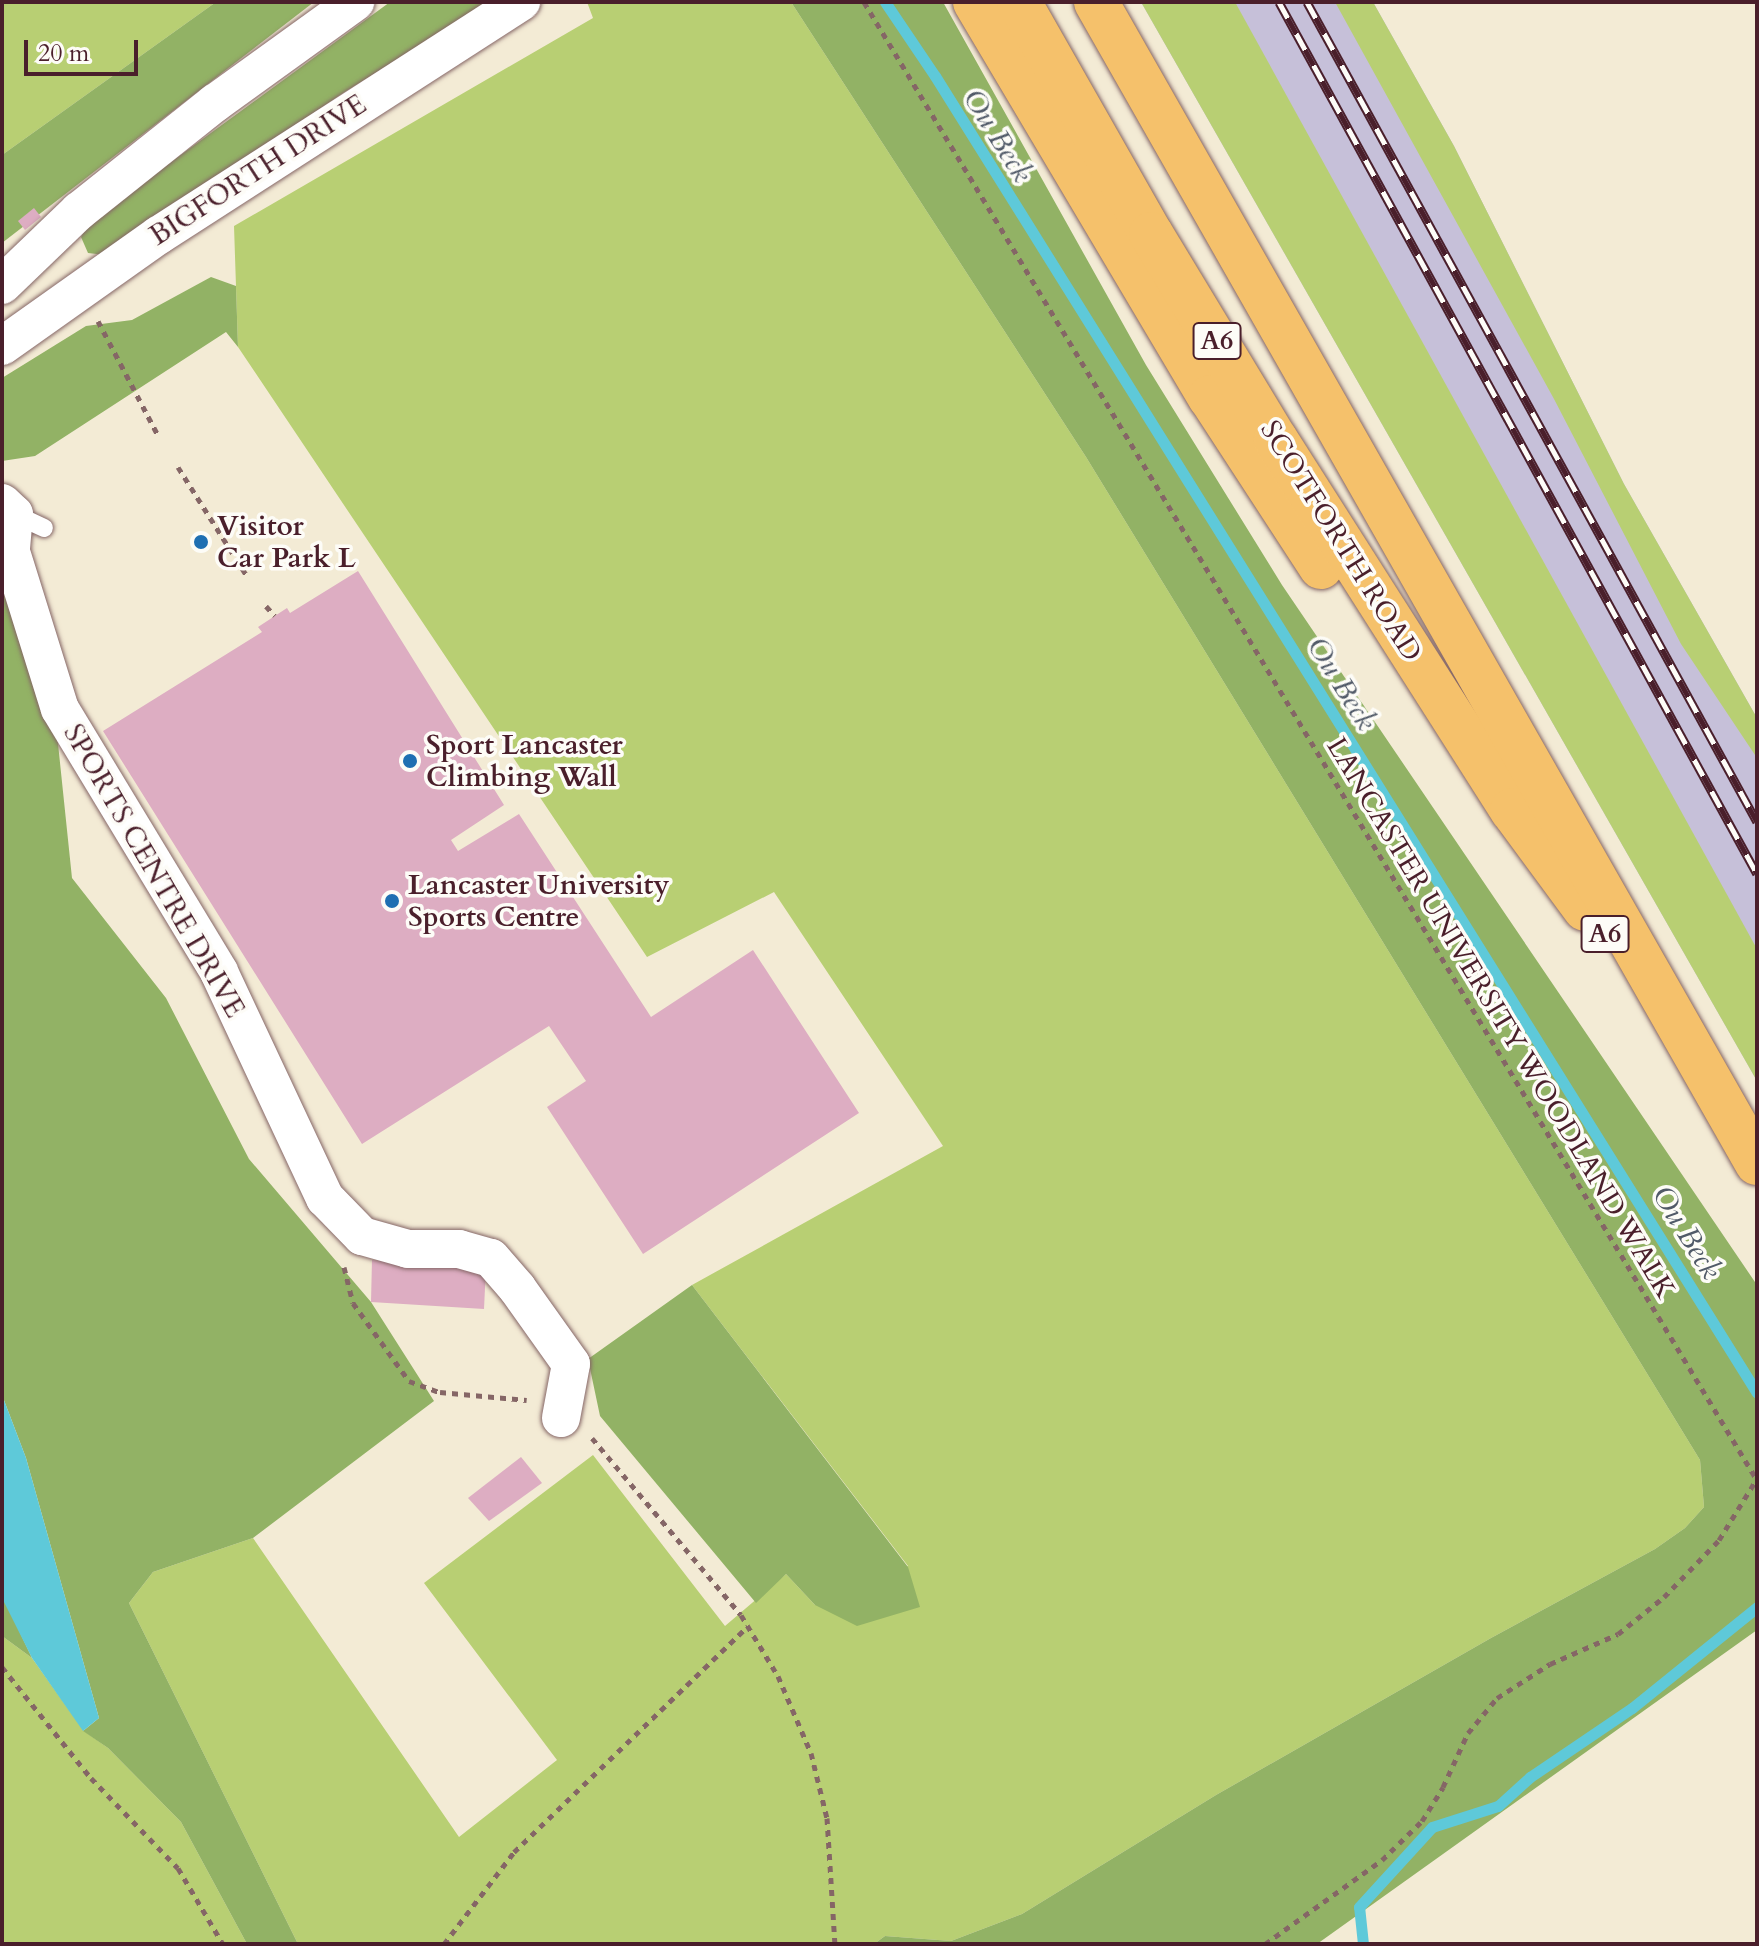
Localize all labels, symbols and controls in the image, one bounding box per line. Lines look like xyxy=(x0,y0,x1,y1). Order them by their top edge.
scale bar xyxy=(28,24,142,74)
text: 20 m xyxy=(38,37,89,70)
water label: Ou Beck xyxy=(954,83,1040,189)
street label: BIGFORTH DRIVE xyxy=(143,87,373,253)
road number: A6 xyxy=(1191,319,1243,363)
street label: SCOTFORTH ROAD xyxy=(1253,414,1429,668)
place label: Visitor Car Park L xyxy=(217,509,356,575)
marker: Visitor Car Park L xyxy=(192,533,210,551)
water label: Ou Beck xyxy=(1298,631,1384,737)
street label: SPORTS CENTRE DRIVE xyxy=(56,718,252,1024)
place label: Sport Lancaster Climbing Wall xyxy=(426,728,623,794)
street label: LANCASTER UNIVERSITY WOODLAND WALK xyxy=(1320,731,1682,1305)
marker: Sport Lancaster Climbing Wall xyxy=(401,752,419,770)
place label: Lancaster University Sports Centre xyxy=(408,868,669,934)
marker: Lancaster University Sports Centre xyxy=(383,892,401,910)
road number: A6 xyxy=(1579,912,1631,956)
water label: Ou Beck xyxy=(1643,1180,1729,1286)

